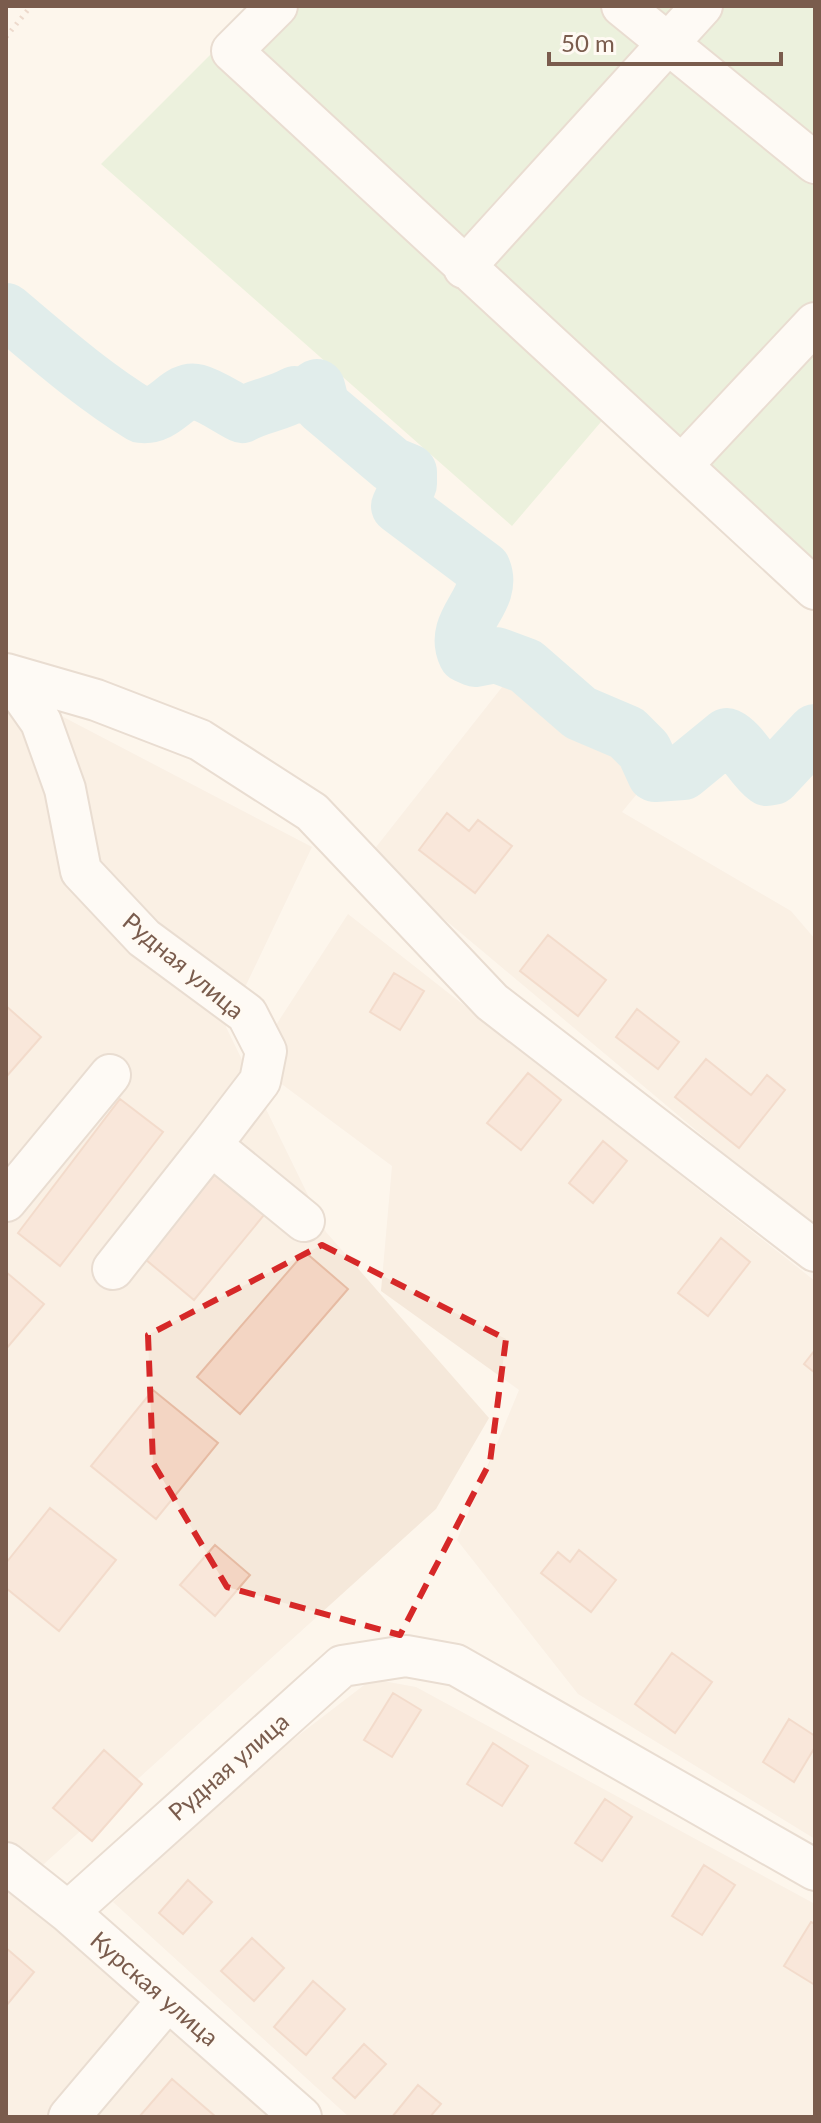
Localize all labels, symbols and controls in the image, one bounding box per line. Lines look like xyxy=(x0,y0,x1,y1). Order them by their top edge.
scale bar xyxy=(549,16,781,66)
text: 50 m xyxy=(561,28,615,57)
street label: Рудная улица xyxy=(117,906,251,1024)
street label: Рудная улица xyxy=(162,1706,294,1826)
street label: Курская улица xyxy=(85,1925,225,2051)

